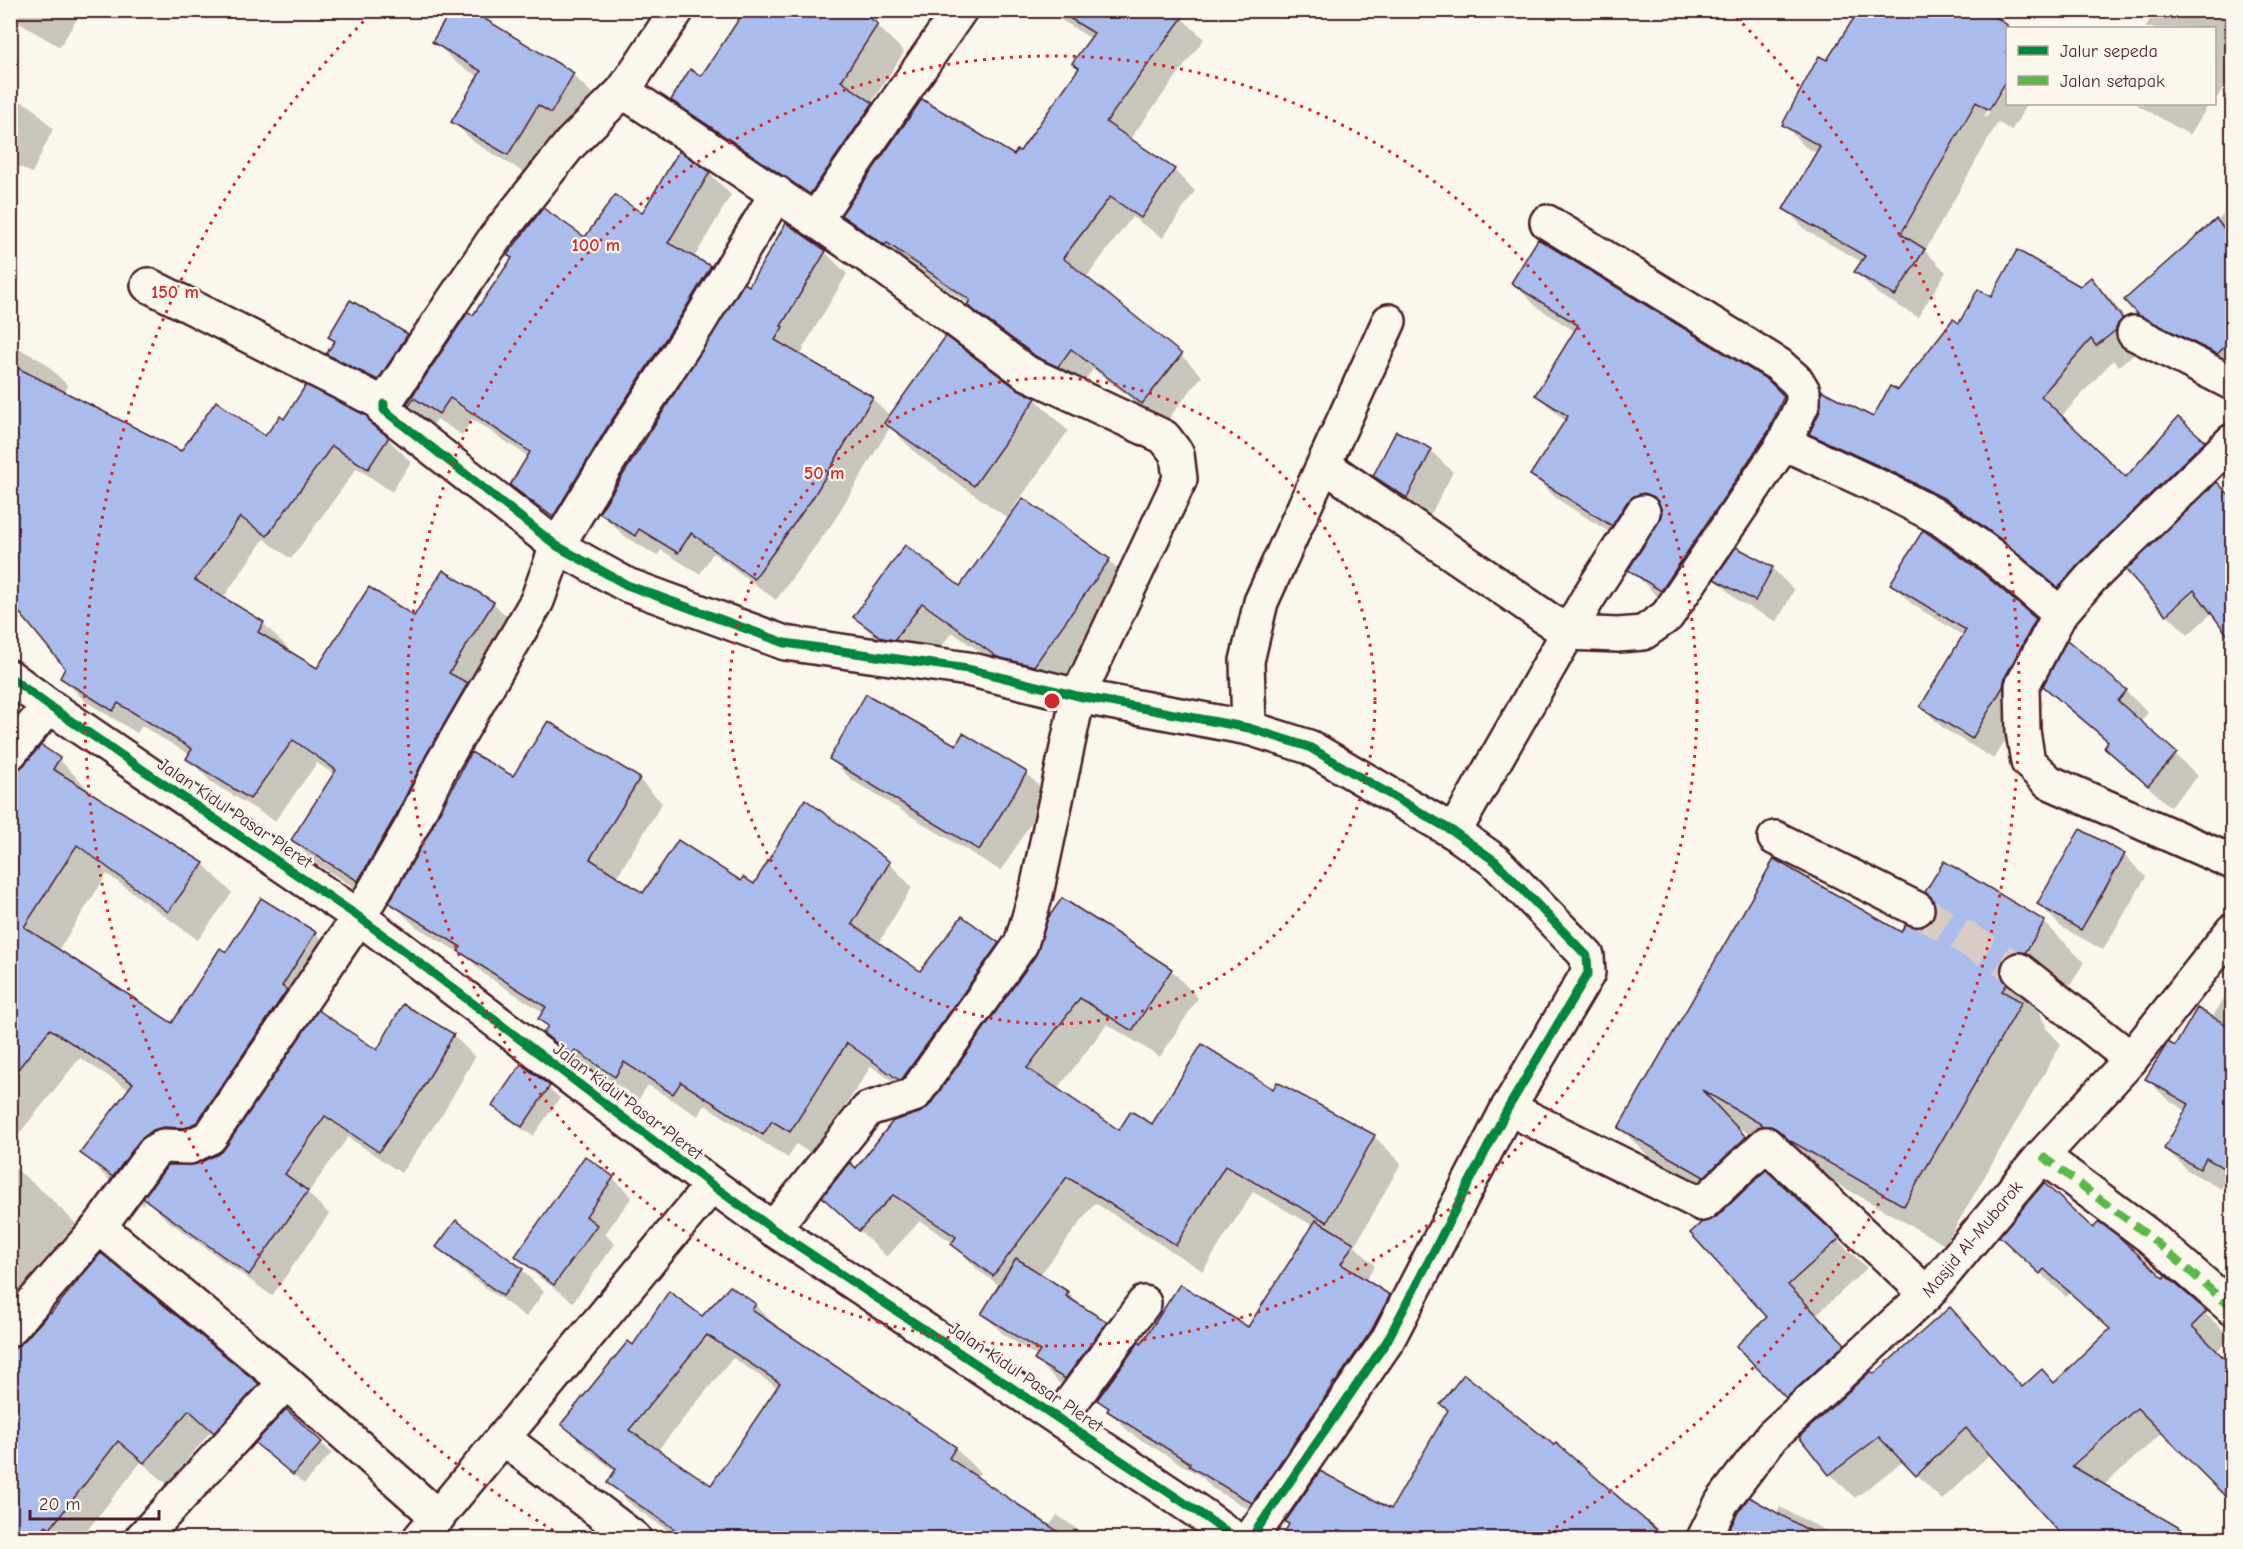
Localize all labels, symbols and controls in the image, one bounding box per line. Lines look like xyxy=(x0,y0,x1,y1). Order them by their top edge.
legend xyxy=(2006,27,2216,105)
text: Jalur sepeda xyxy=(2060,41,2158,62)
text: Jalan setapak xyxy=(2060,71,2165,92)
text: 100 m xyxy=(572,235,620,256)
text: 150 m xyxy=(151,282,199,303)
text: 50 m xyxy=(804,463,844,484)
centre of rings xyxy=(1042,691,1062,711)
street label: Jalan Kidul Pasar Pleret xyxy=(153,754,317,873)
street label: Jalan Kidul Pasar Pleret xyxy=(549,1038,707,1165)
street label: Masjid Al-Mubarok xyxy=(1918,1177,2027,1302)
street label: Jalan Kidul Pasar Pleret xyxy=(944,1318,1108,1437)
scale bar xyxy=(30,1483,159,1521)
text: 20 m xyxy=(39,1494,80,1515)

